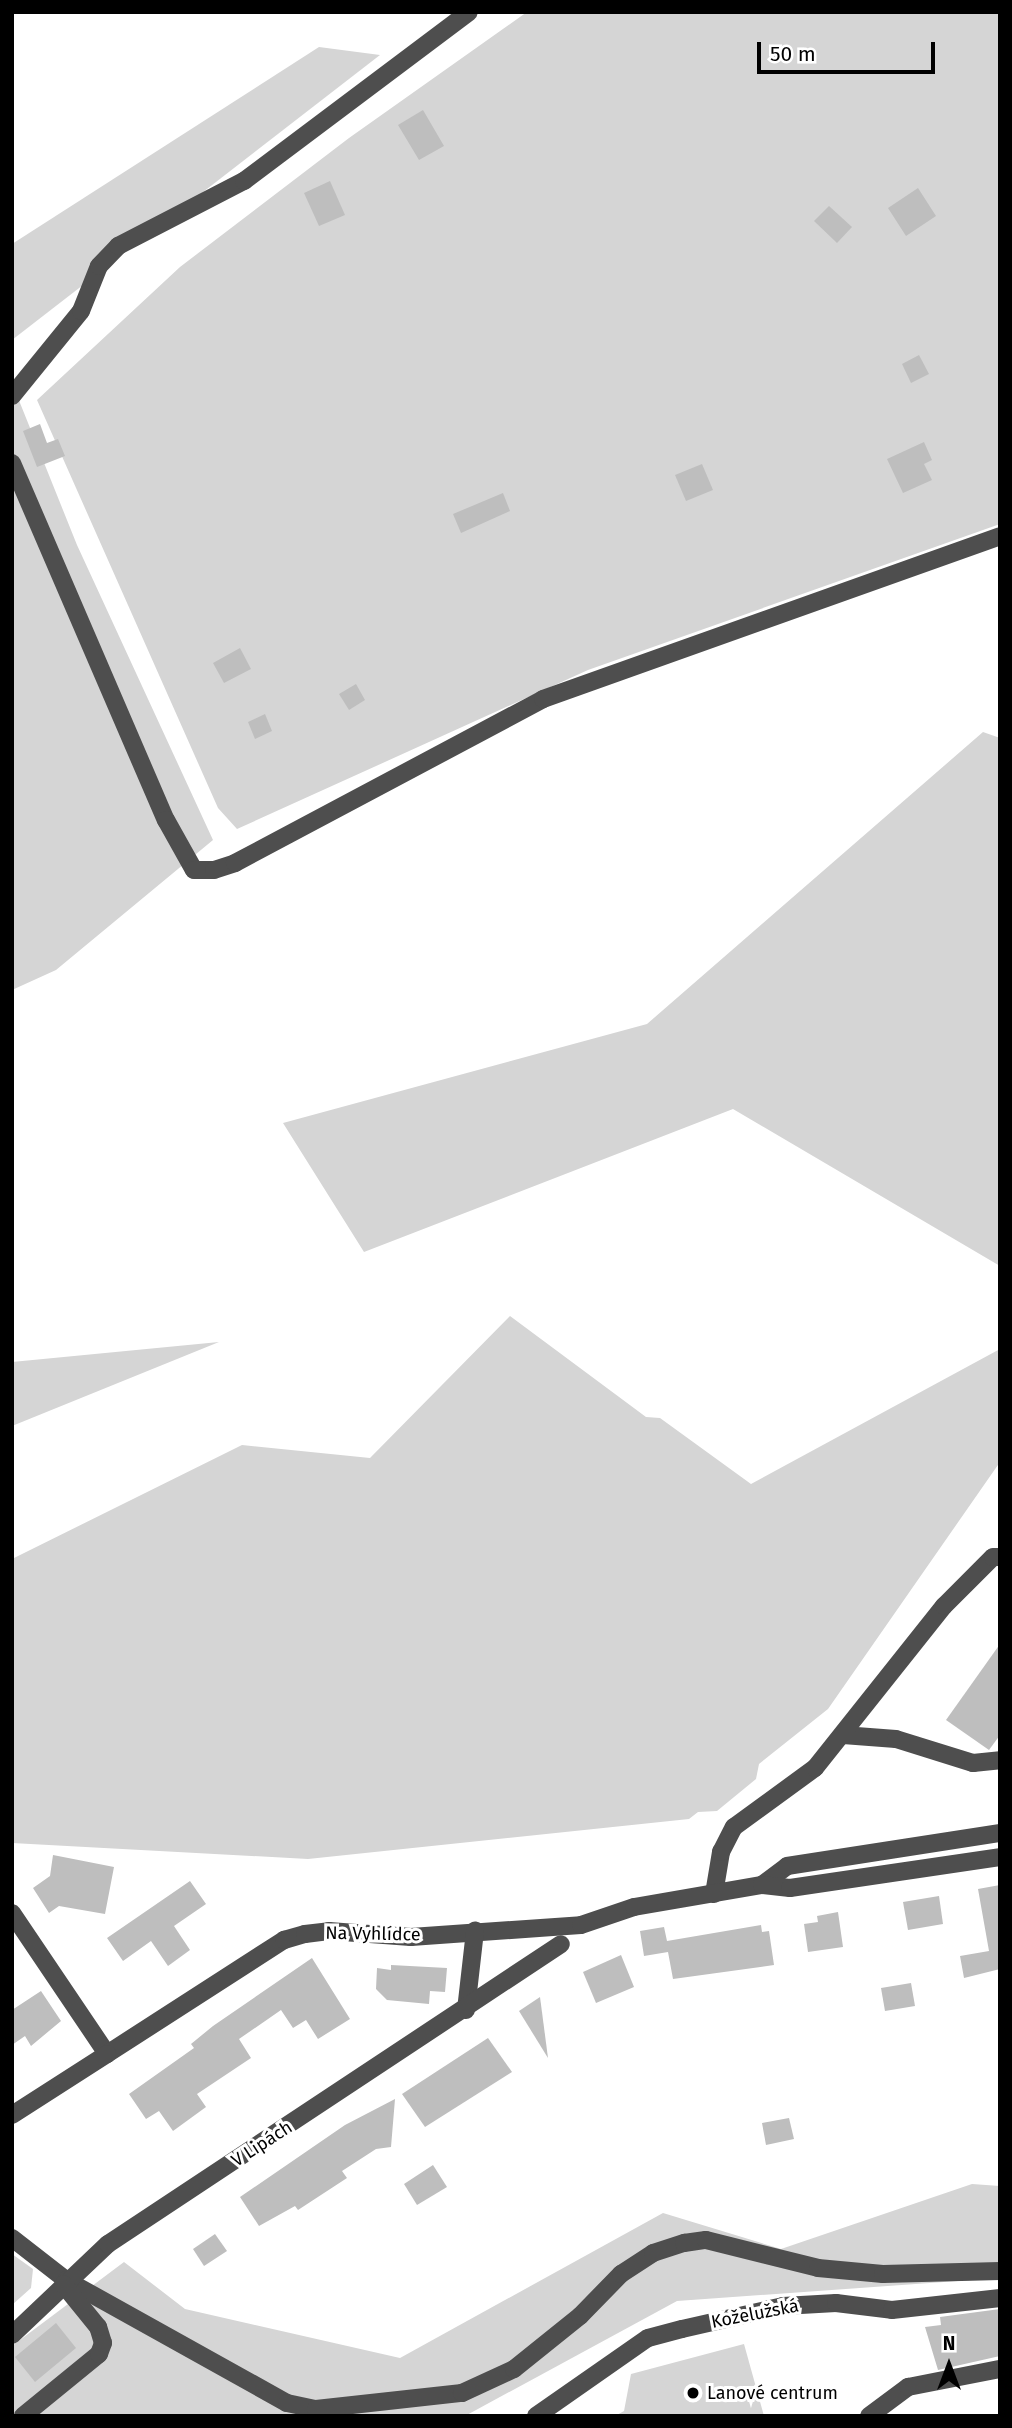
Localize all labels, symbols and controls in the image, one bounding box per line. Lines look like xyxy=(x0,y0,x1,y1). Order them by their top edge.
scale bar xyxy=(760,28,939,72)
text: 50 m xyxy=(770,41,816,67)
street label: Na Vyhlídce xyxy=(325,1922,421,1946)
street label: V Lipách xyxy=(227,2116,297,2172)
street label: Koželužská xyxy=(709,2295,801,2333)
north arrow xyxy=(914,2330,984,2400)
text: N xyxy=(943,2332,955,2355)
place label: Lanové centrum xyxy=(707,2382,838,2404)
marker: Lanové centrum xyxy=(685,2385,701,2401)

